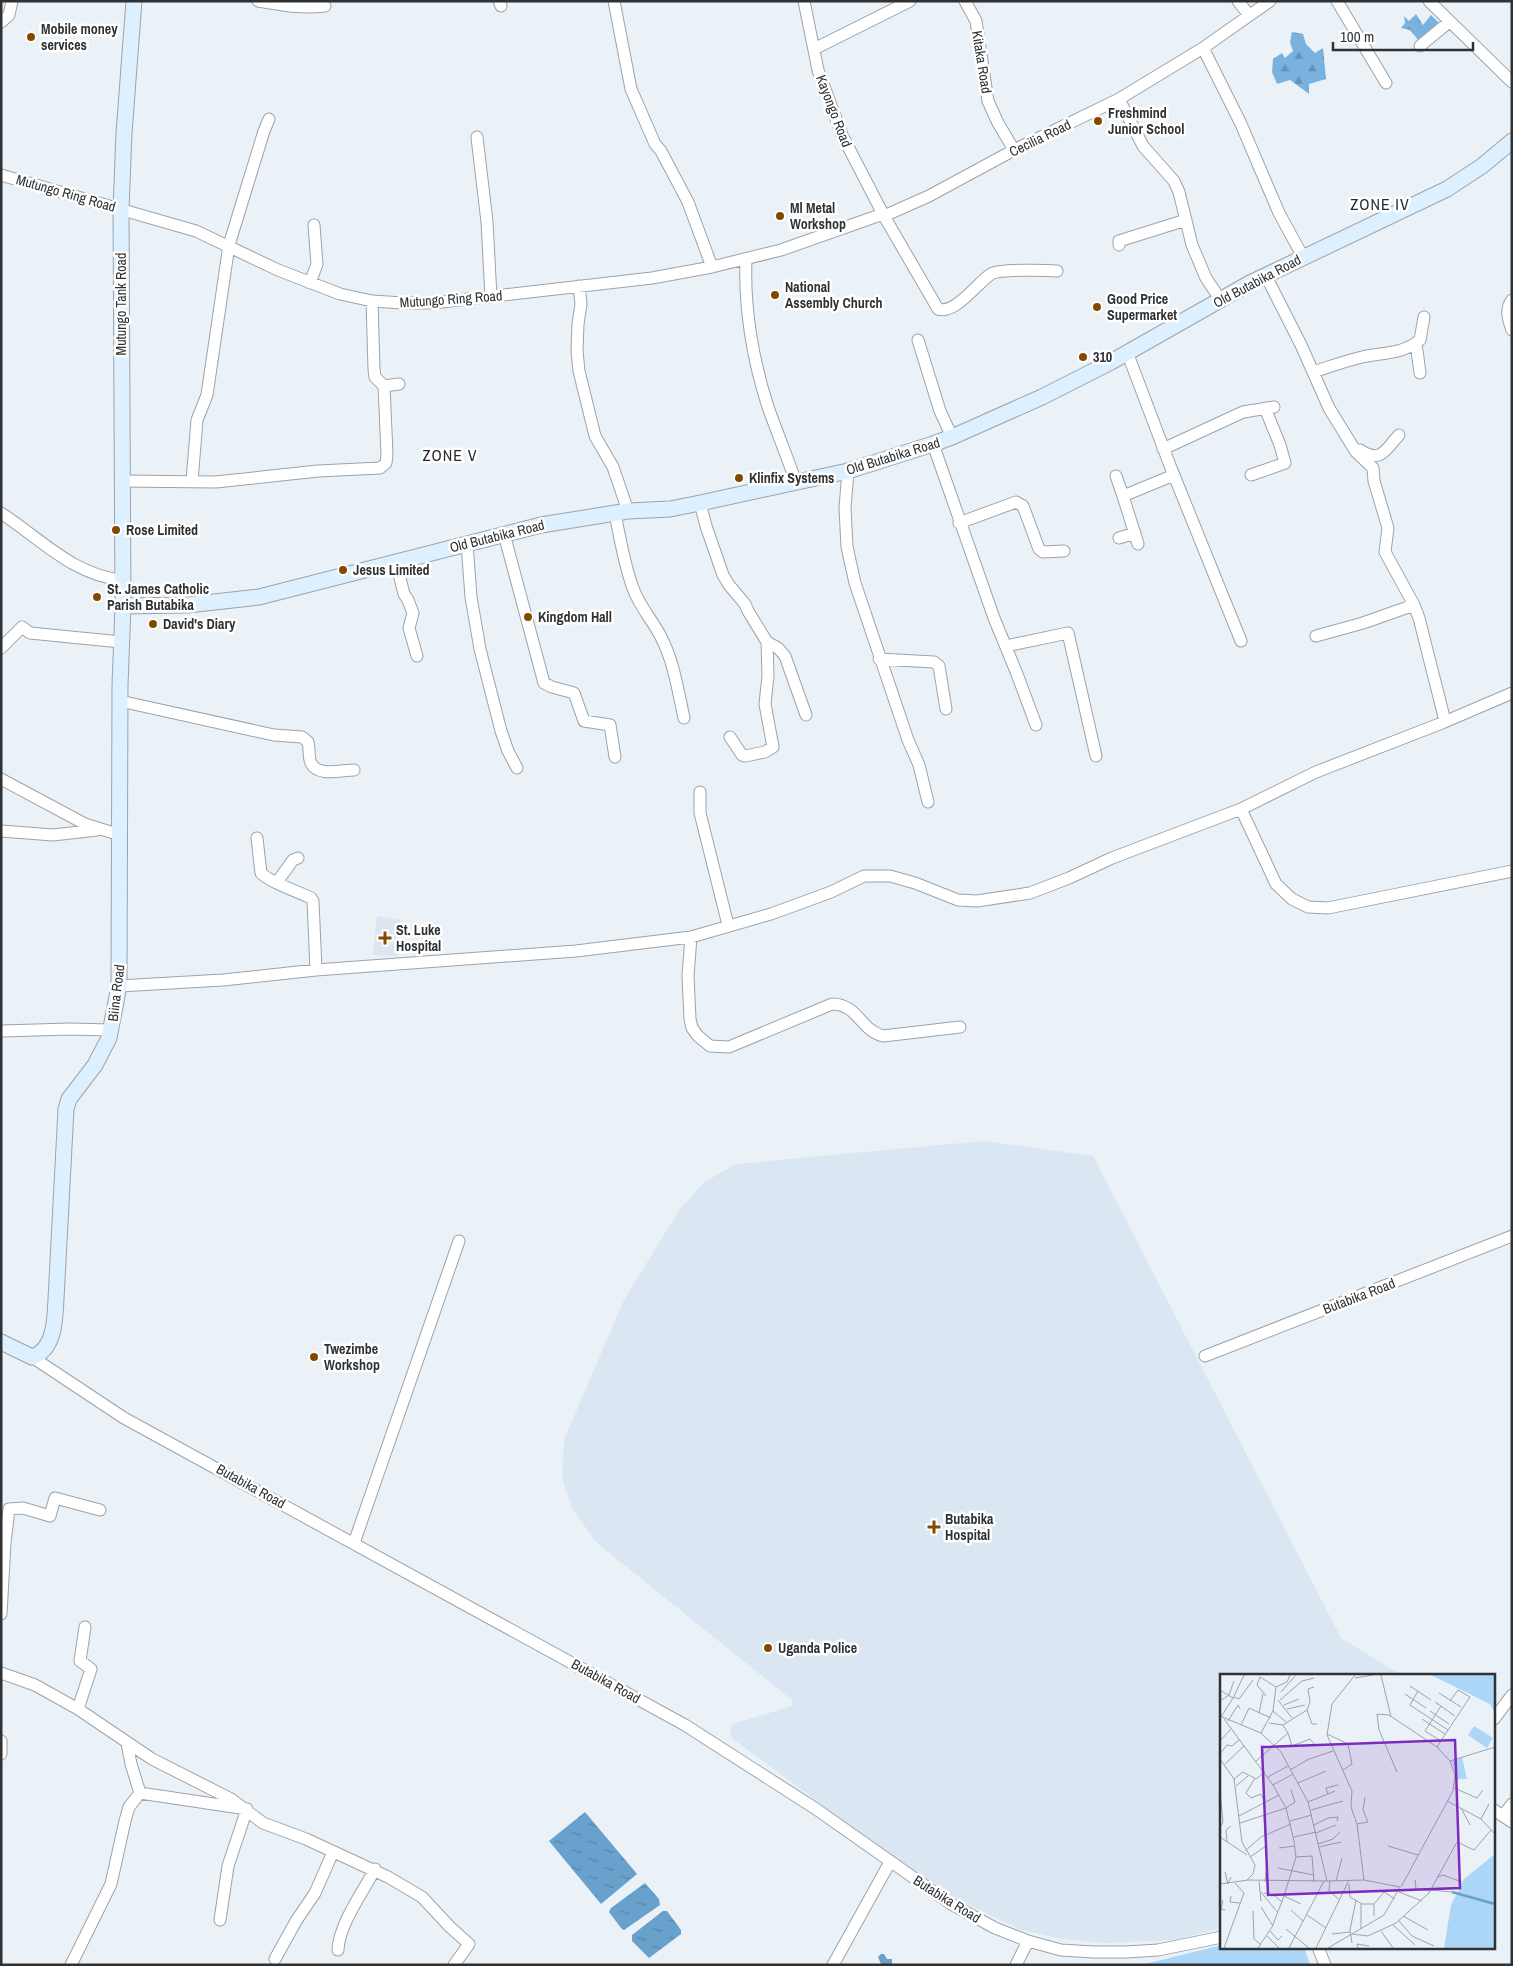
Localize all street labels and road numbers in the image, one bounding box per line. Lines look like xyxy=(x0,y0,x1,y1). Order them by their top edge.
street label: Kitaka Road xyxy=(968,29,996,95)
street label: Kayongo Road xyxy=(812,72,856,150)
street label: Cecilia Road xyxy=(1006,115,1074,161)
street label: Mutungo Ring Road xyxy=(14,170,118,216)
street label: Old Butabika Road xyxy=(1210,250,1304,312)
street label: Mutungo Tank Road xyxy=(112,253,130,355)
street label: Mutungo Ring Road xyxy=(399,286,503,312)
street label: Old Butabika Road xyxy=(844,433,942,479)
street label: Old Butabika Road xyxy=(448,516,546,556)
street label: Biina Road xyxy=(104,963,128,1023)
street label: Butabika Road xyxy=(1320,1274,1398,1318)
street label: Butabika Road xyxy=(213,1460,289,1512)
street label: Butabika Road xyxy=(568,1655,644,1707)
street label: Butabika Road xyxy=(910,1871,984,1927)

